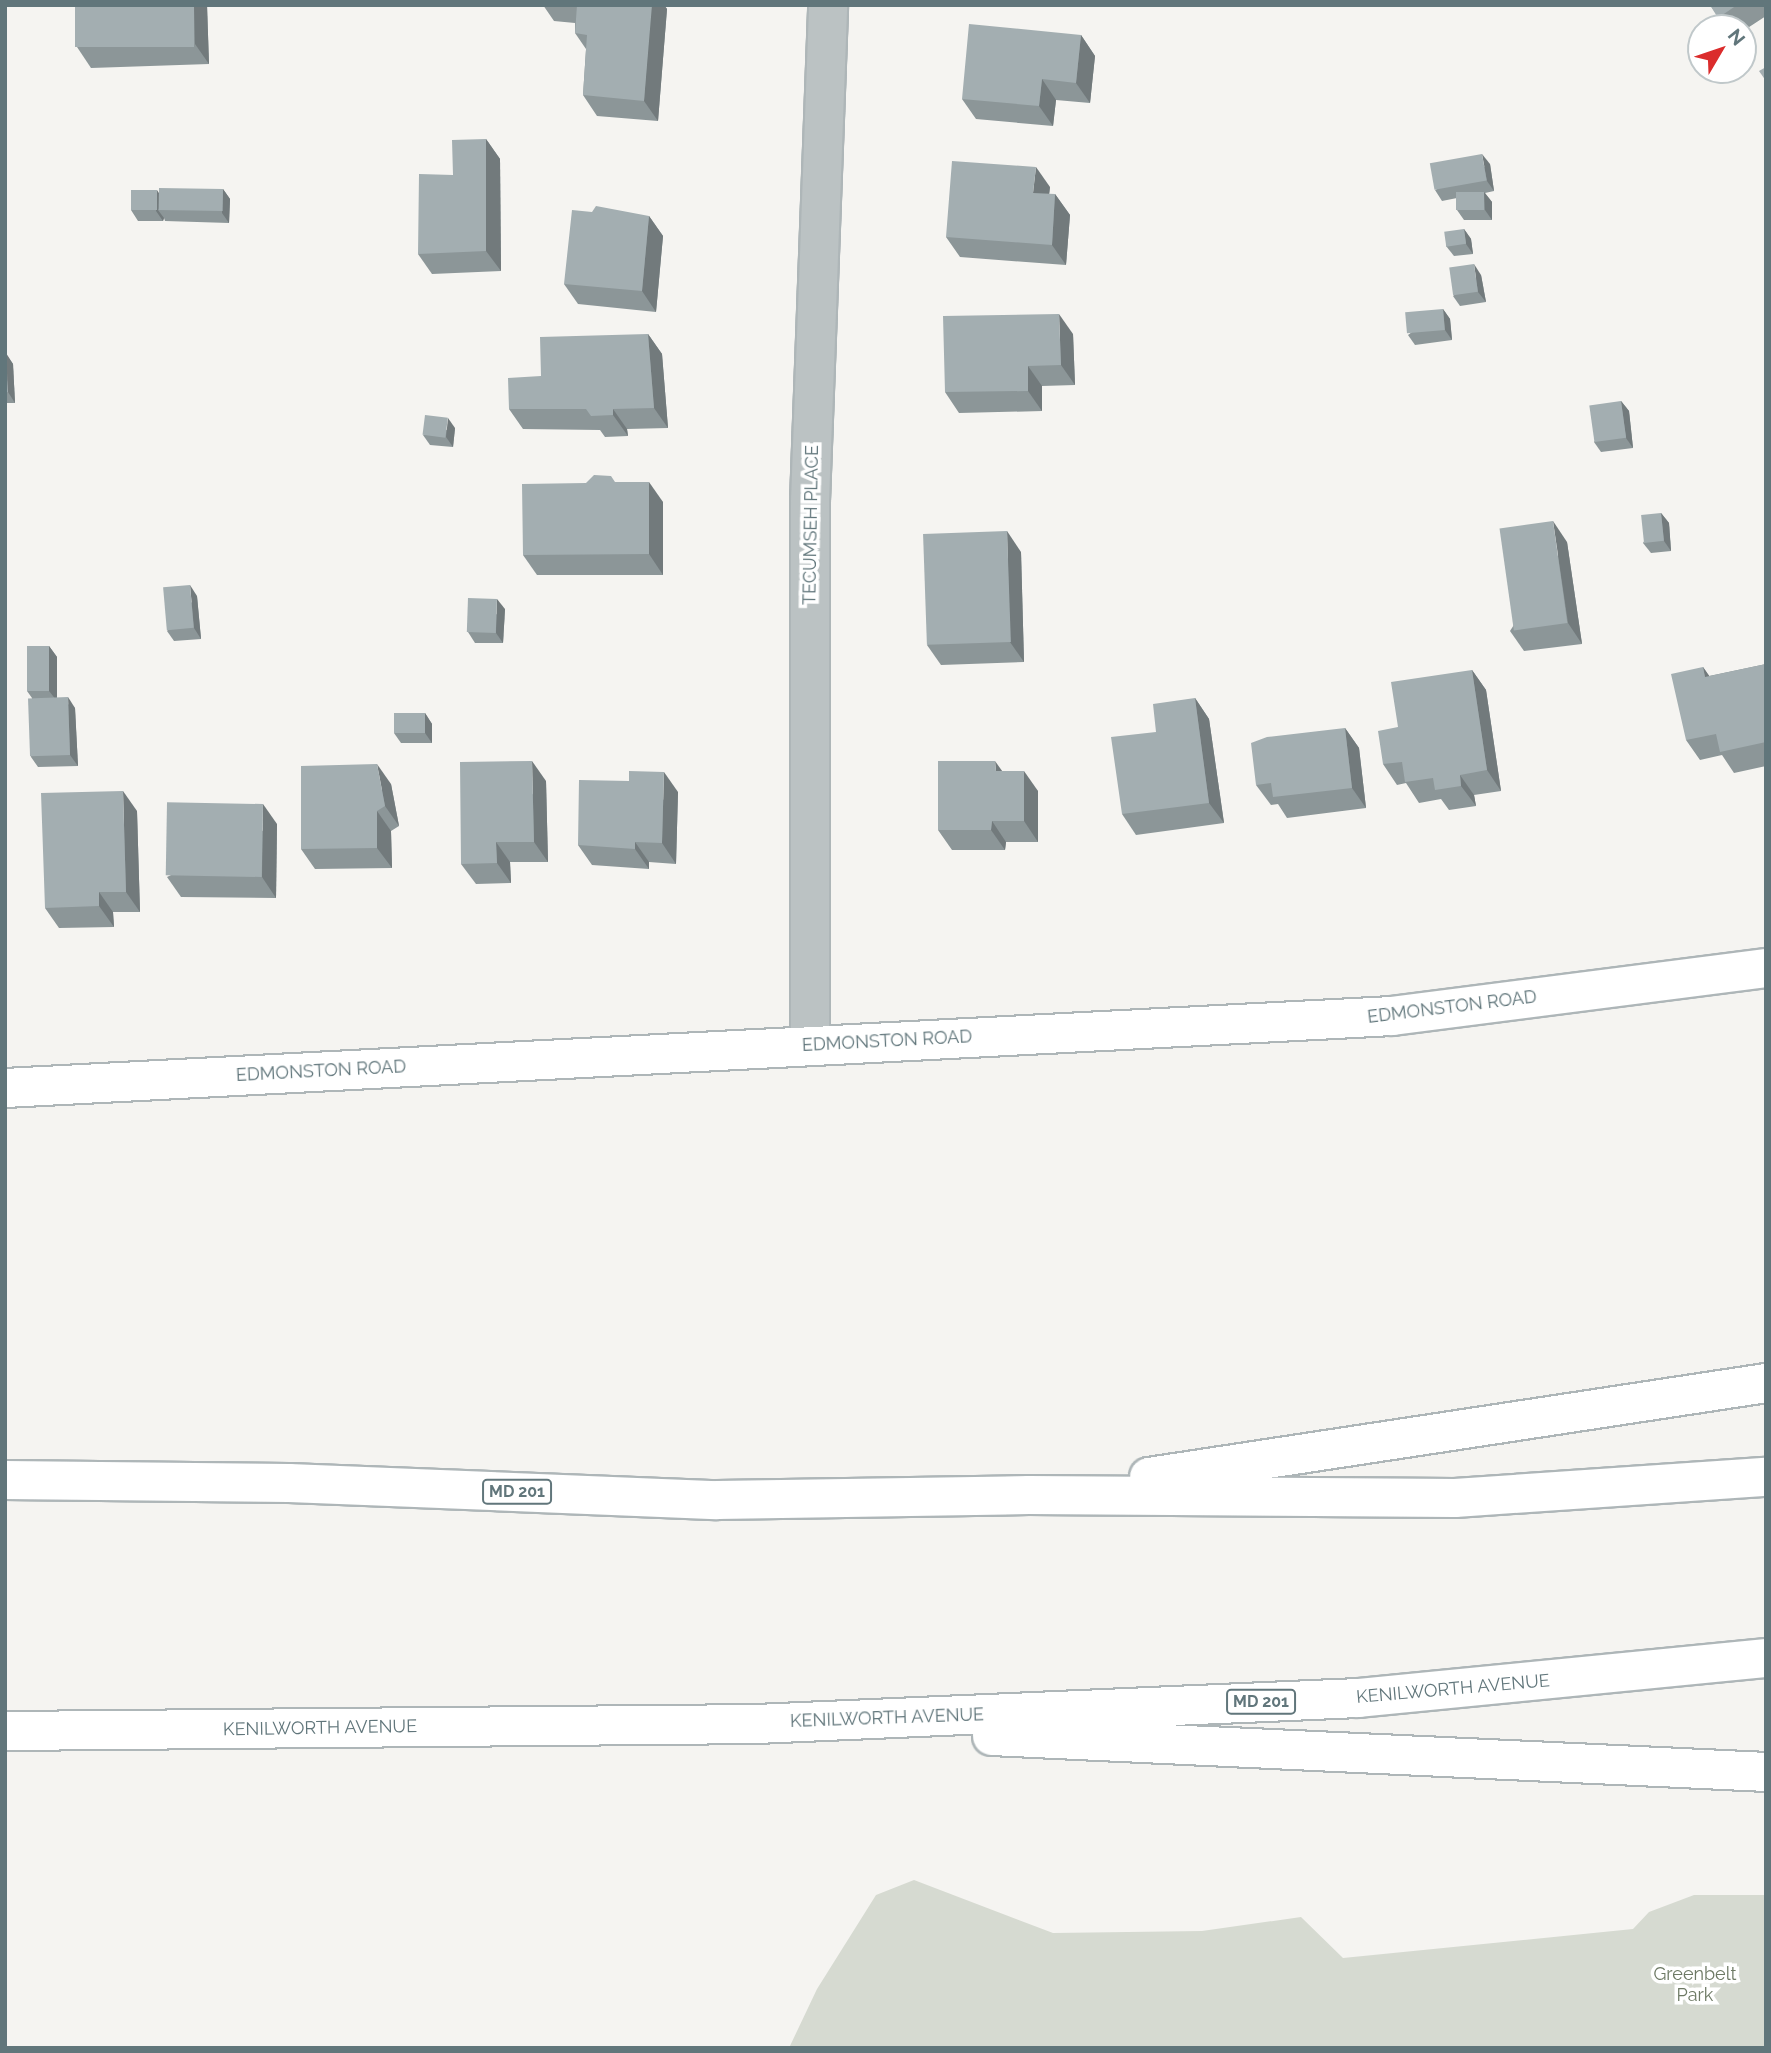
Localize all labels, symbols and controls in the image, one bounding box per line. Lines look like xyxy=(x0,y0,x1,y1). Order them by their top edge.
north arrow xyxy=(1687,14,1757,84)
text: N xyxy=(1724,24,1750,50)
street label: TECUMSEH PLACE xyxy=(799,445,823,605)
street label: EDMONSTON ROAD xyxy=(1366,986,1538,1028)
street label: EDMONSTON ROAD xyxy=(801,1026,973,1056)
street label: EDMONSTON ROAD xyxy=(235,1056,407,1086)
road number: MD 201 xyxy=(482,1480,552,1504)
street label: KENILWORTH AVENUE xyxy=(1355,1670,1551,1708)
road number: MD 201 xyxy=(1226,1690,1296,1714)
street label: KENILWORTH AVENUE xyxy=(789,1704,985,1732)
street label: KENILWORTH AVENUE xyxy=(223,1716,417,1740)
park label: Greenbelt Park xyxy=(1653,1964,1737,2007)

